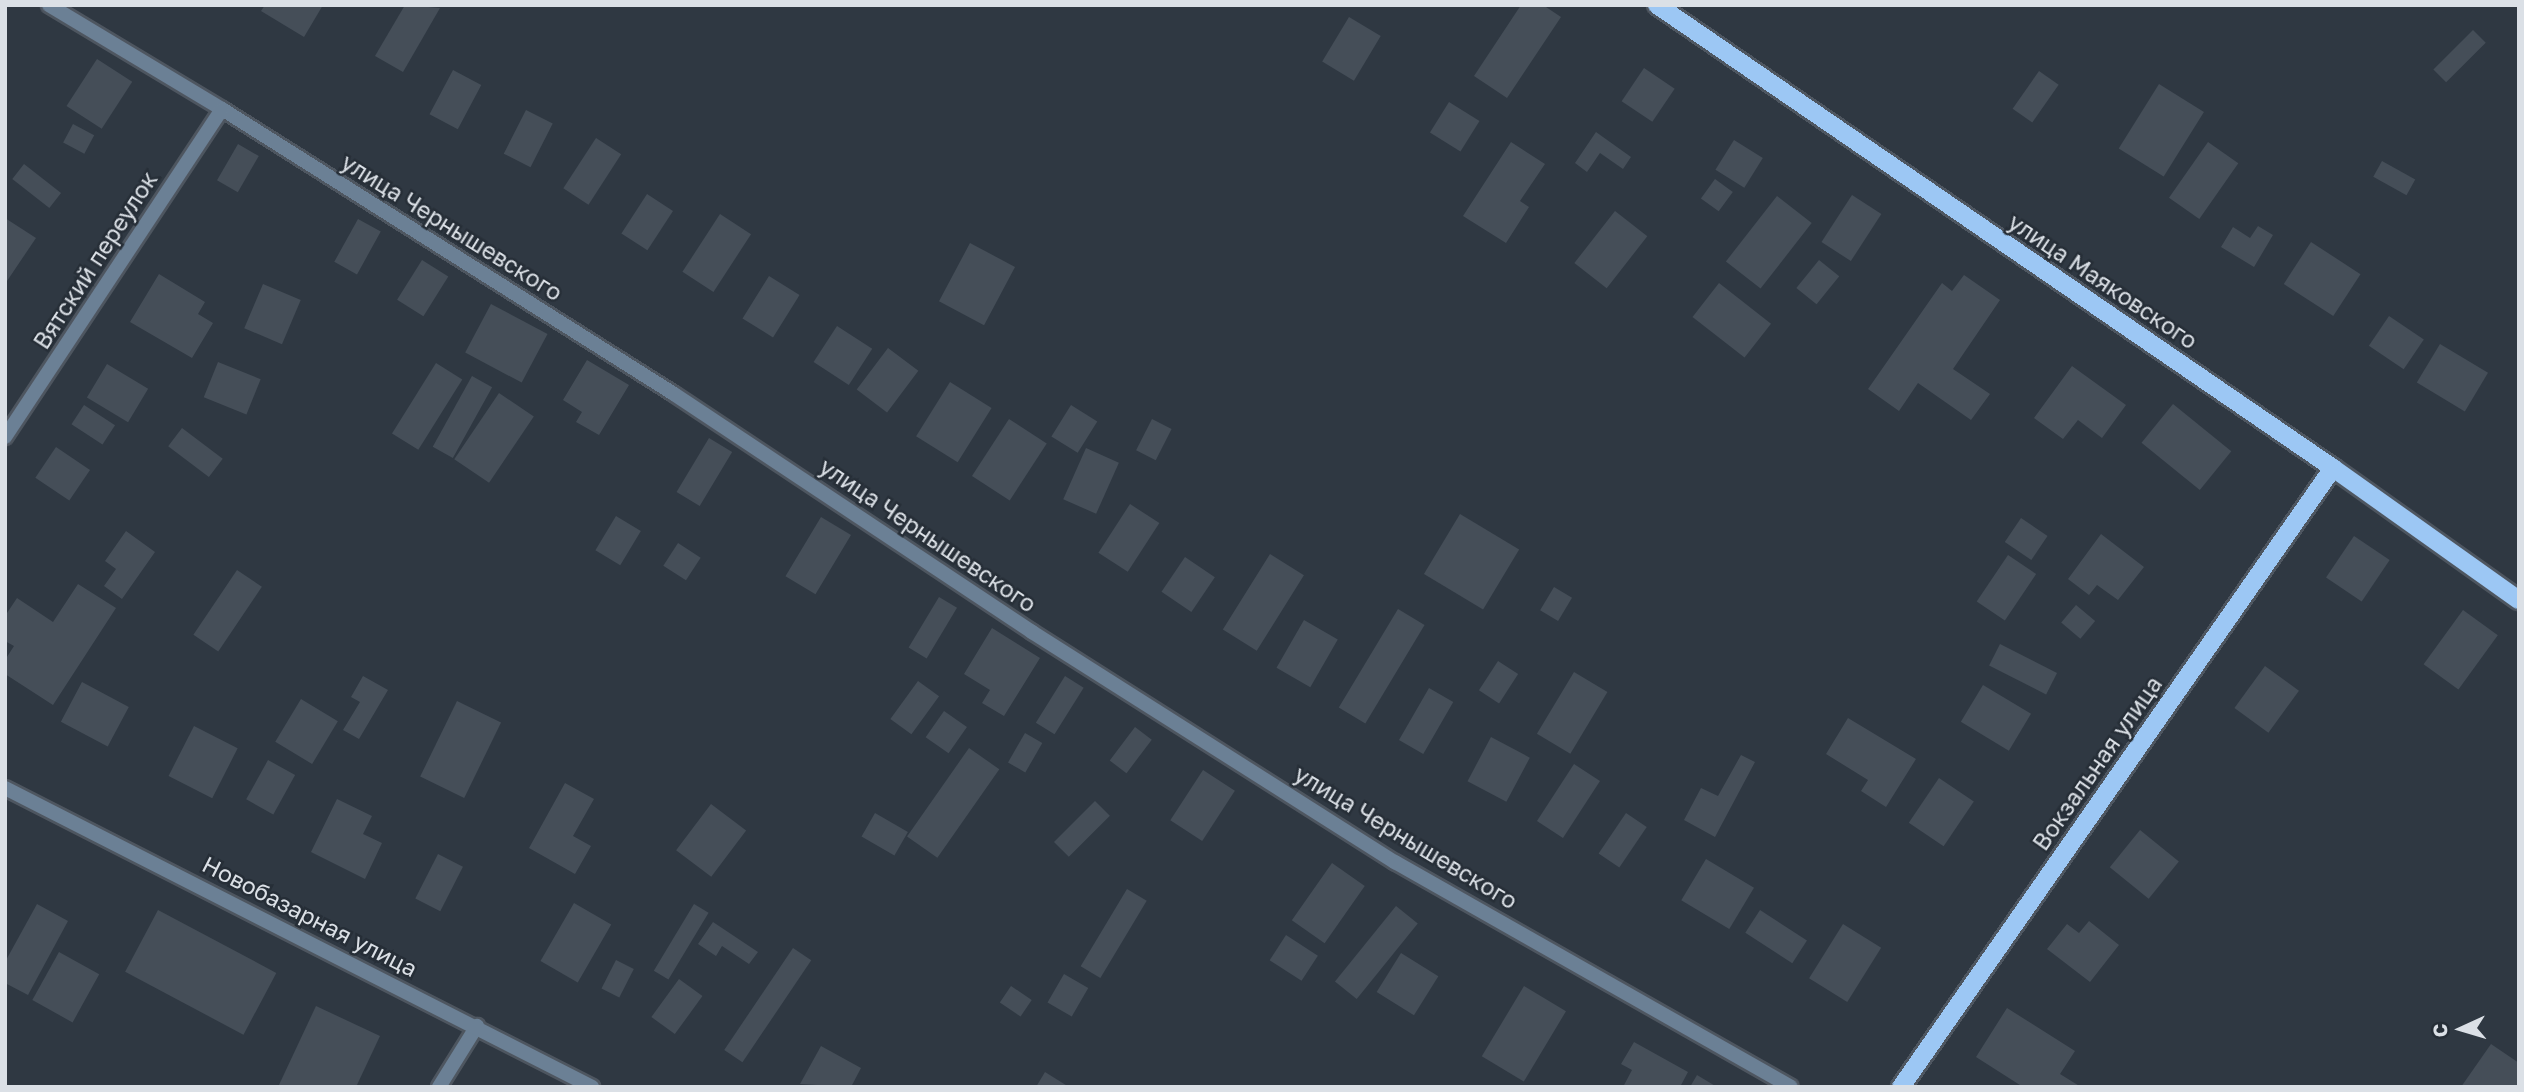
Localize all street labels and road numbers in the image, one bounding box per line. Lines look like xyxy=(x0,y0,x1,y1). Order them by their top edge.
street label: улица Чернышевского xyxy=(337,148,567,306)
street label: Вятский переулок xyxy=(27,166,163,354)
street label: улица Маяковского xyxy=(2003,208,2203,354)
street label: улица Чернышевского xyxy=(815,452,1041,618)
street label: Вокзальная улица xyxy=(2027,671,2167,855)
street label: улица Чернышевского xyxy=(1290,759,1522,915)
street label: Новобазарная улица xyxy=(198,850,422,982)

